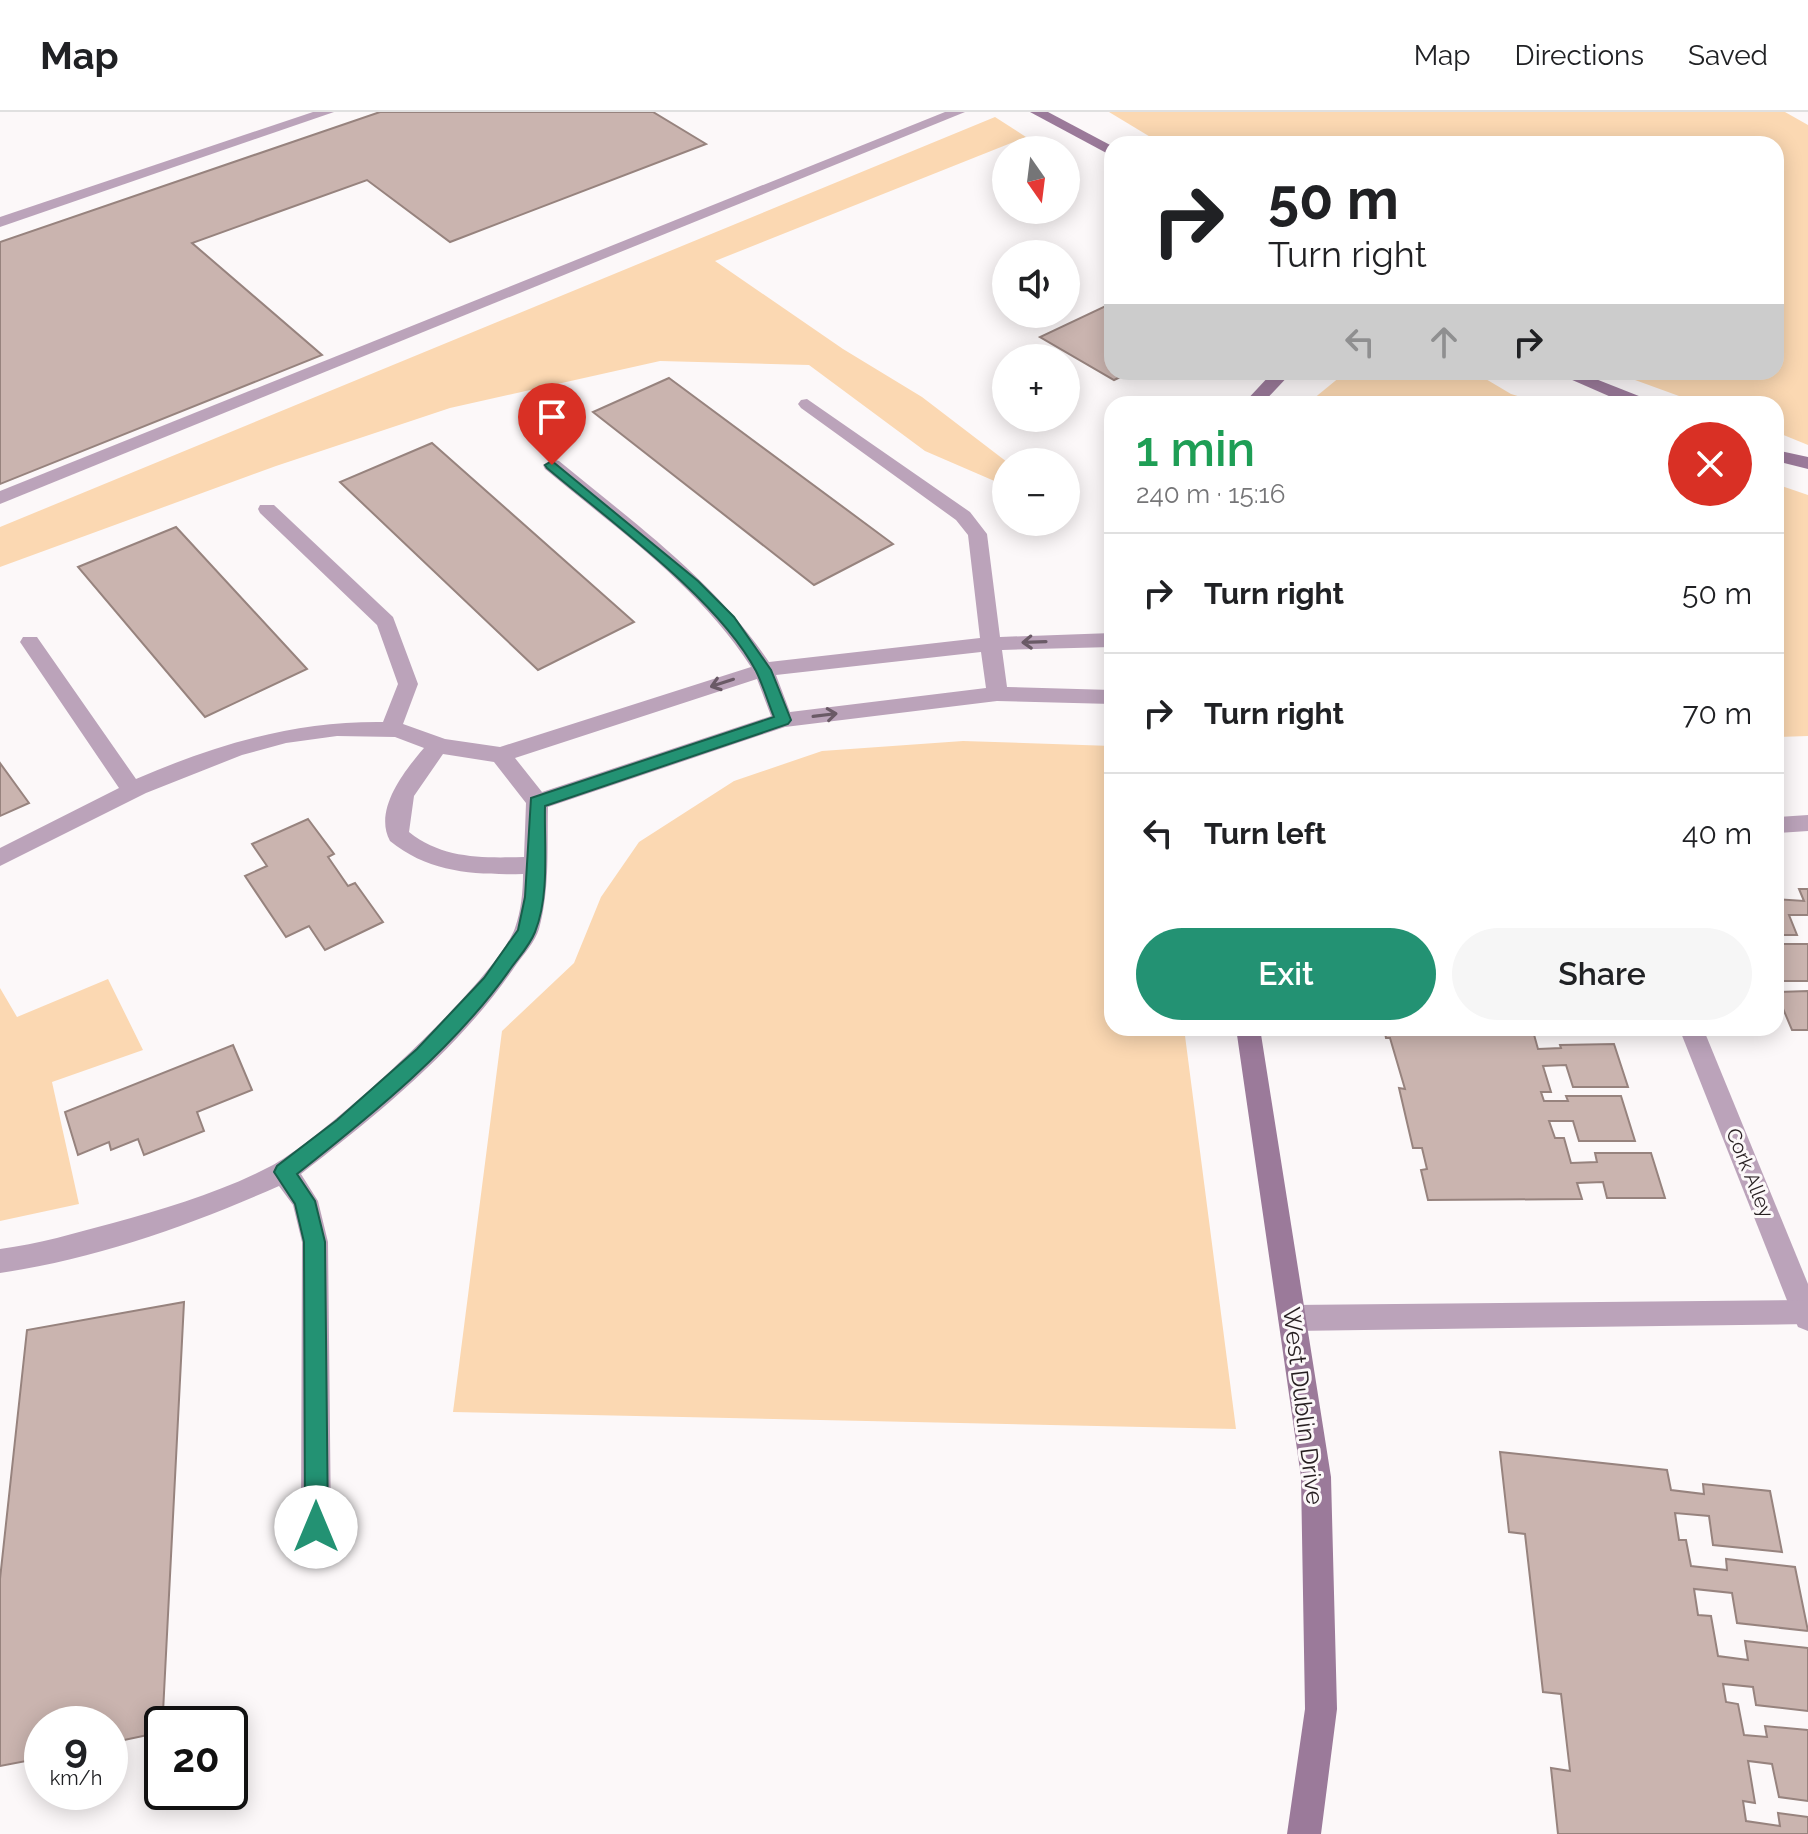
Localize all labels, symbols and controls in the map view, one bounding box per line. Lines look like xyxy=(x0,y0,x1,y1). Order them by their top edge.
text: Map xyxy=(40,33,119,78)
text: Map xyxy=(1414,39,1471,72)
text: Directions xyxy=(1515,39,1644,72)
text: Saved xyxy=(1688,39,1768,72)
north arrow xyxy=(992,136,1080,224)
map controls xyxy=(992,136,1080,536)
text: 50 m xyxy=(1268,166,1399,232)
icon: right xyxy=(1136,168,1240,272)
text: Turn right xyxy=(1268,233,1427,275)
button: sound xyxy=(992,240,1080,328)
icon: left xyxy=(1338,320,1382,364)
icon: ahead xyxy=(1422,320,1466,364)
icon: right xyxy=(1506,320,1550,364)
button: + xyxy=(992,344,1080,432)
pin xyxy=(518,383,586,465)
icon: arrive xyxy=(530,395,574,439)
text: 1 min xyxy=(1136,421,1255,477)
button: close xyxy=(1668,422,1752,506)
button: − xyxy=(992,448,1080,536)
text: 240 m · 15:16 xyxy=(1136,479,1285,509)
icon: right xyxy=(1136,571,1180,615)
text: Turn right xyxy=(1204,576,1344,611)
text: 50 m xyxy=(1682,576,1752,611)
one-way arrow xyxy=(1021,635,1048,650)
one-way arrow xyxy=(709,677,734,692)
icon: right xyxy=(1136,691,1180,735)
text: Turn right xyxy=(1204,696,1344,731)
text: 70 m xyxy=(1682,696,1752,731)
one-way arrow xyxy=(812,707,837,722)
icon: left xyxy=(1136,811,1180,855)
text: Turn left xyxy=(1204,816,1326,851)
text: 40 m xyxy=(1682,816,1752,851)
button: Exit xyxy=(1136,928,1436,1020)
button: Share xyxy=(1452,928,1752,1020)
street label: Cork Alley xyxy=(1721,1125,1779,1221)
street label: West Dublin Drive xyxy=(1277,1306,1330,1506)
position arrow xyxy=(274,1485,358,1569)
speed limit sign: 20 xyxy=(144,1706,248,1810)
text: 9 xyxy=(64,1724,88,1771)
text: km/h xyxy=(50,1766,102,1790)

